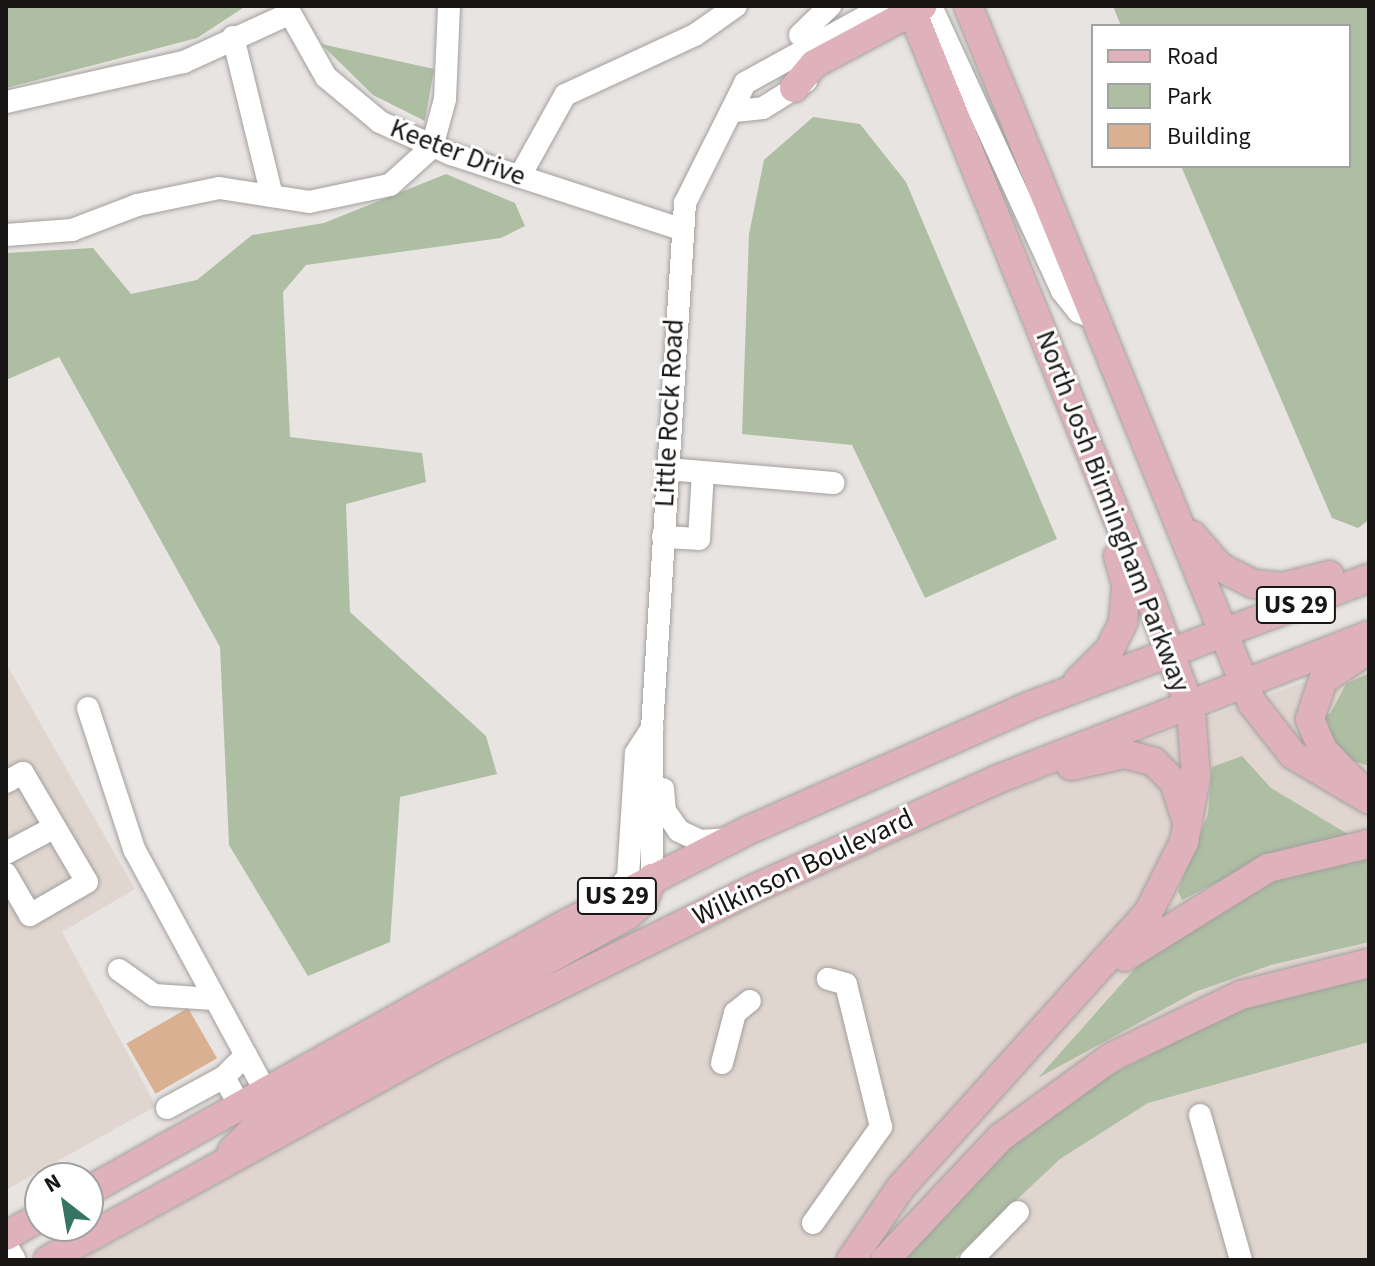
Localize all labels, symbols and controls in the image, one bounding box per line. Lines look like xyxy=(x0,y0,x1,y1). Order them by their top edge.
legend xyxy=(1091,24,1351,168)
text: Road xyxy=(1167,39,1219,74)
text: Park xyxy=(1167,79,1212,114)
street label: Keeter Drive xyxy=(385,111,531,193)
text: Building xyxy=(1167,119,1251,154)
street label: Little Rock Road xyxy=(647,318,691,508)
street label: North Josh Birmingham Parkway xyxy=(1028,325,1198,697)
road number: US 29 xyxy=(1254,583,1338,627)
street label: Wilkinson Boulevard xyxy=(687,801,919,933)
road number: US 29 xyxy=(575,874,659,918)
north arrow xyxy=(24,1162,104,1242)
text: N xyxy=(38,1166,67,1201)

